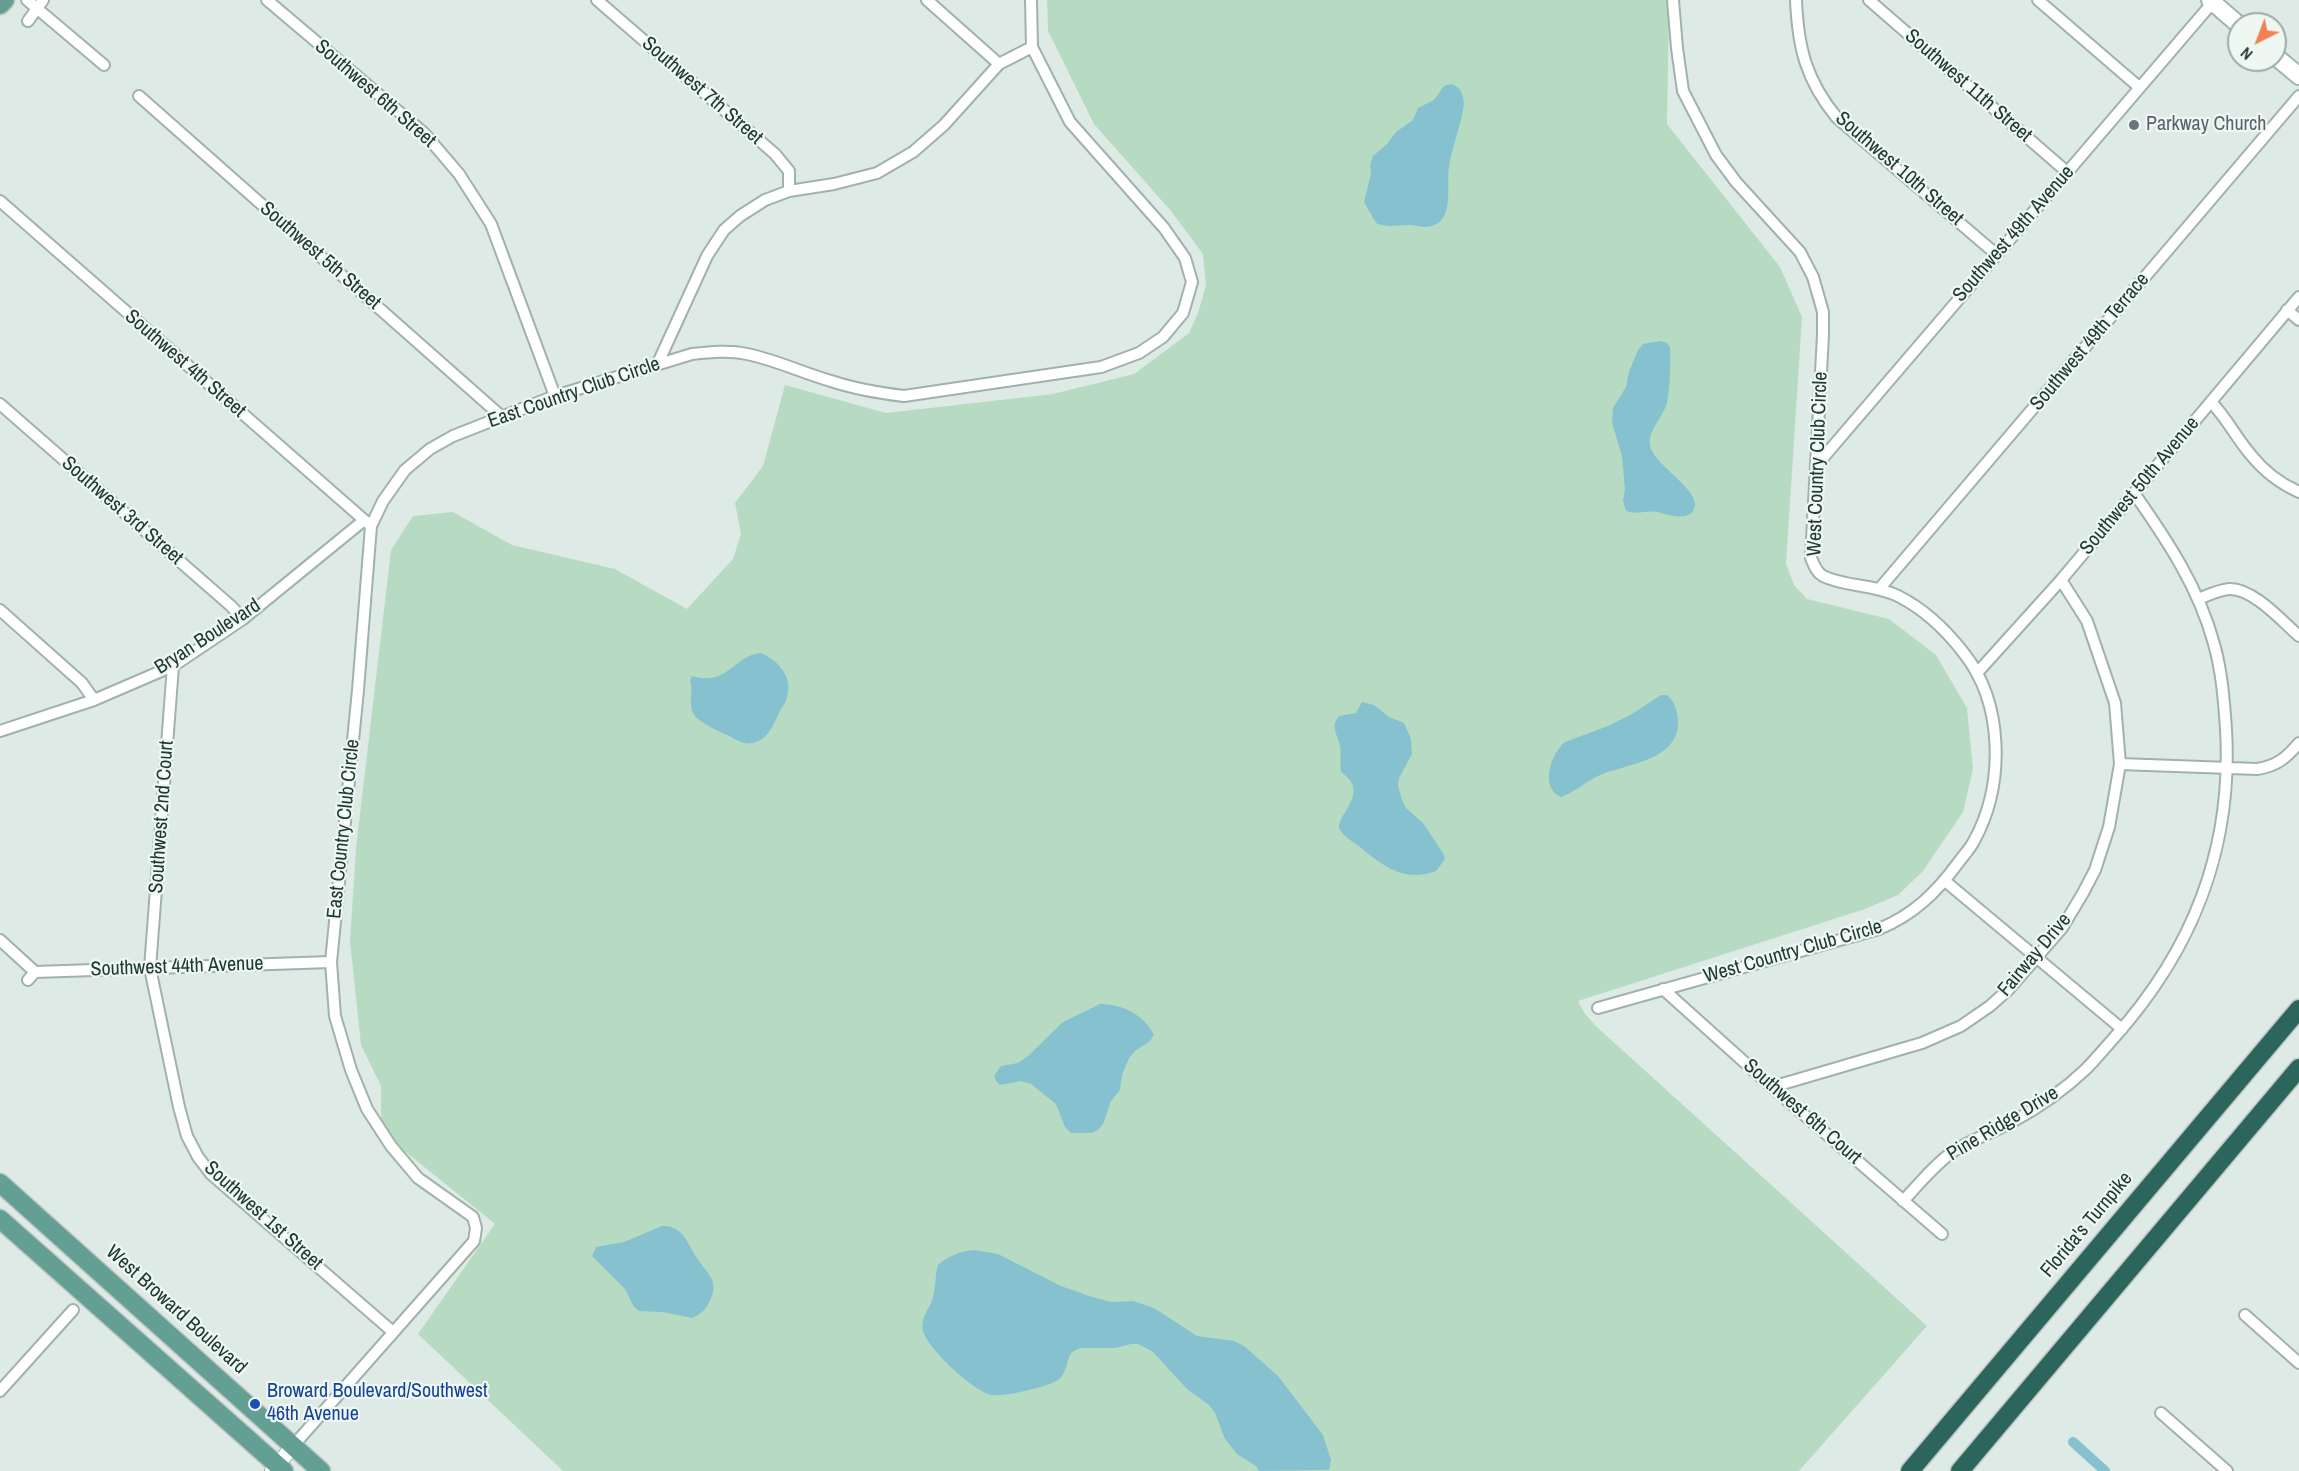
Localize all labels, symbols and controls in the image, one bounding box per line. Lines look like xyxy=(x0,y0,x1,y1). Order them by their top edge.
north arrow xyxy=(2227,12,2287,72)
street label: Southwest 11th Street xyxy=(1900,24,2036,148)
street label: Southwest 7th Street xyxy=(637,32,767,150)
street label: Southwest 6th Street xyxy=(310,35,440,153)
text: N xyxy=(2235,43,2257,65)
street label: Southwest 10th Street xyxy=(1830,107,1968,231)
place label: Parkway Church xyxy=(2146,113,2266,137)
marker: Parkway Church xyxy=(2127,118,2141,132)
street label: Southwest 49th Avenue xyxy=(1948,161,2080,307)
street label: Southwest 5th Street xyxy=(255,197,385,315)
street label: Southwest 49th Terrace xyxy=(2025,268,2155,416)
street label: Southwest 4th Street xyxy=(120,305,250,423)
street label: East Country Club Circle xyxy=(485,352,663,434)
street label: West Country Club Circle xyxy=(1803,371,1833,557)
street label: Southwest 50th Avenue xyxy=(2075,412,2205,560)
street label: Southwest 3rd Street xyxy=(56,452,188,570)
street label: Bryan Boulevard xyxy=(151,594,265,680)
street label: East Country Club Circle xyxy=(323,738,365,920)
street label: Southwest 2nd Court xyxy=(145,740,179,894)
street label: Fairway Drive xyxy=(1993,909,2077,1001)
street label: West Country Club Circle xyxy=(1701,915,1885,989)
street label: Southwest 44th Avenue xyxy=(90,952,264,982)
street label: Southwest 6th Court xyxy=(1738,1054,1866,1170)
street label: Pine Ridge Drive xyxy=(1943,1081,2063,1167)
street label: Southwest 1st Street xyxy=(199,1156,327,1276)
street label: Florida's Turnpike xyxy=(2036,1167,2138,1283)
street label: West Broward Boulevard xyxy=(101,1240,251,1380)
place label: Broward Boulevard/Southwest 46th Avenue xyxy=(267,1380,488,1427)
marker: Broward Boulevard/Southwest 46th Avenue xyxy=(248,1397,262,1411)

